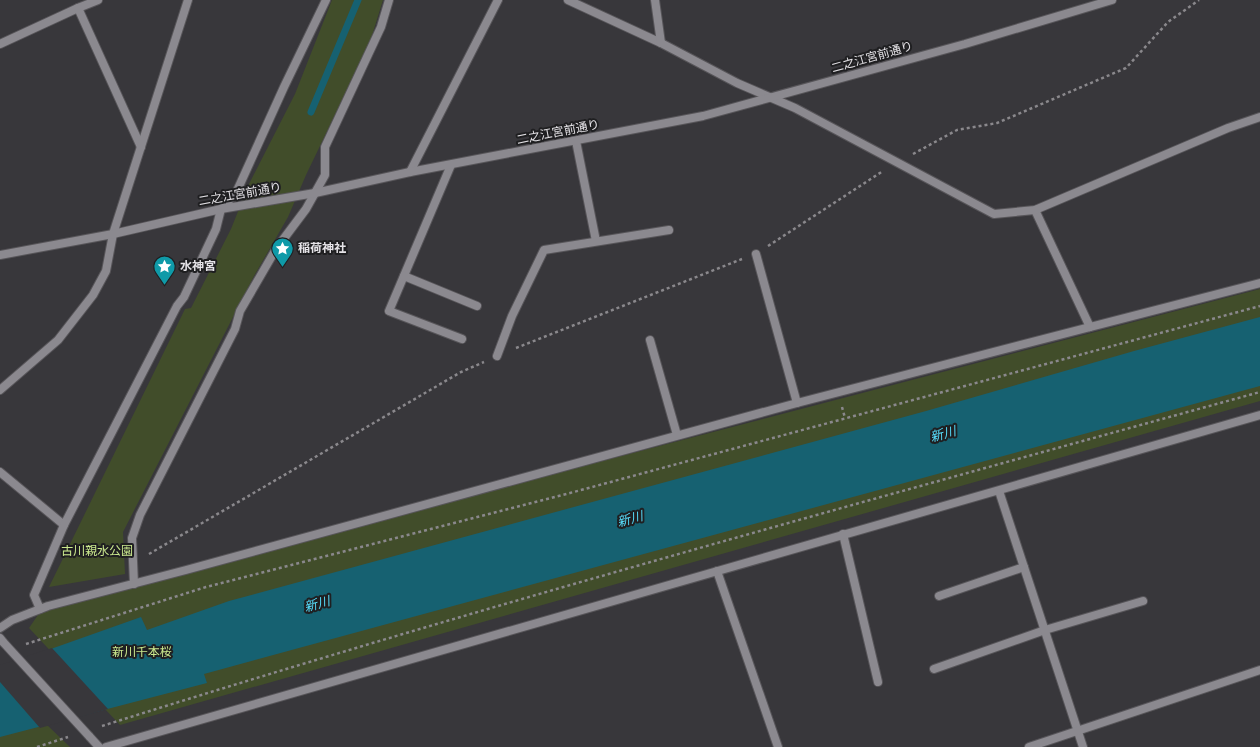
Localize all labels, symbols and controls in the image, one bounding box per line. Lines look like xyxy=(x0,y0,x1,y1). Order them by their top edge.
street label: 二之江宮前通り xyxy=(830,39,914,75)
street label: 二之江宮前通り xyxy=(515,117,601,147)
street label: 二之江宮前通り xyxy=(197,180,283,208)
place icon: 稲荷神社 xyxy=(269,235,295,268)
place label: 稲荷神社 xyxy=(298,241,346,255)
place icon: 水神宮 xyxy=(151,253,177,286)
place label: 水神宮 xyxy=(180,259,216,273)
water label: 新川 xyxy=(928,423,959,445)
water label: 新川 xyxy=(615,508,646,530)
park label: 古川親水公園 xyxy=(61,544,133,558)
water label: 新川 xyxy=(302,593,333,615)
park label: 新川千本桜 xyxy=(112,645,172,659)

